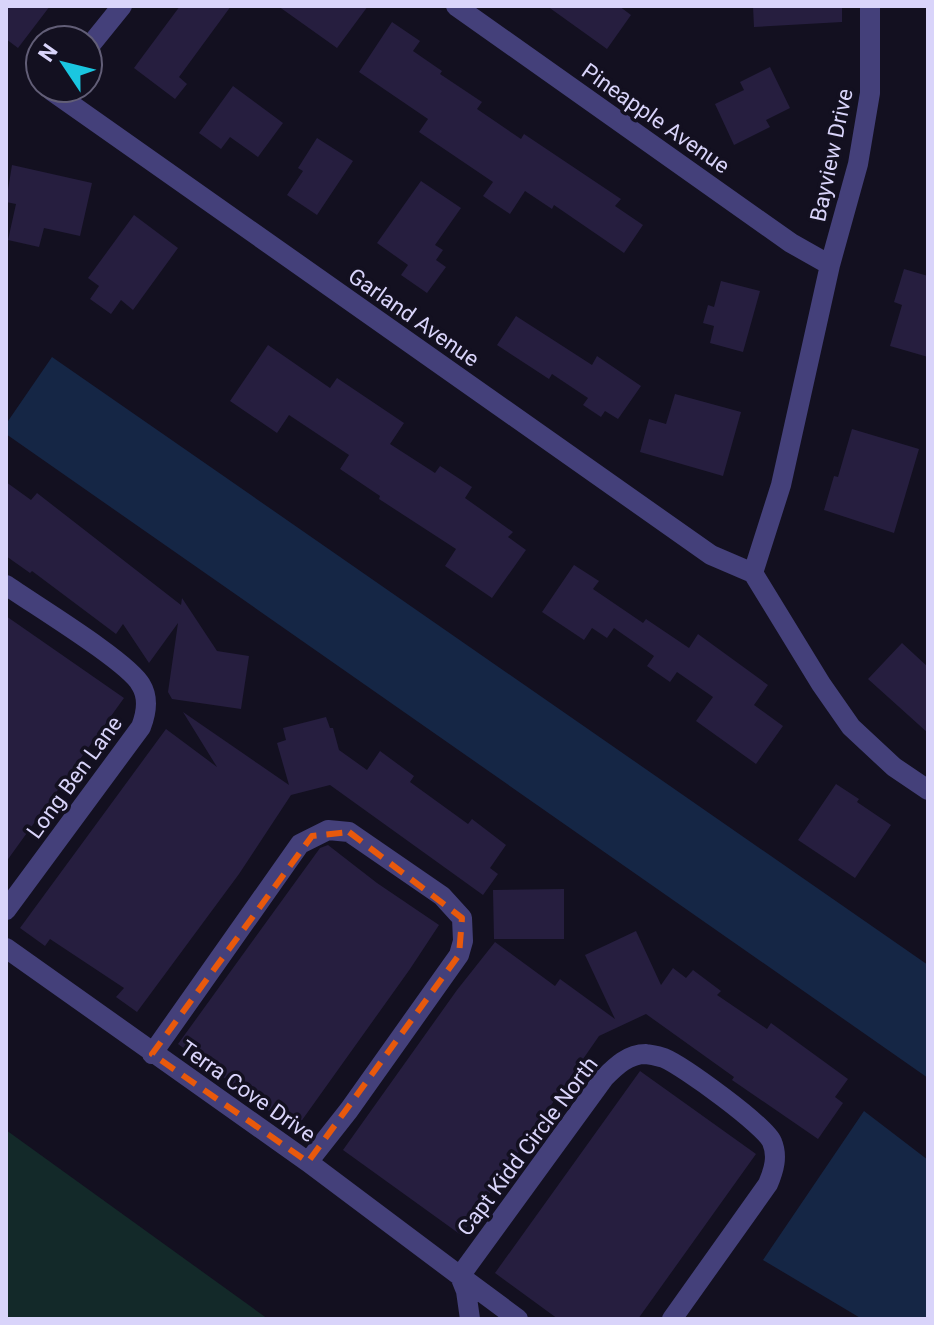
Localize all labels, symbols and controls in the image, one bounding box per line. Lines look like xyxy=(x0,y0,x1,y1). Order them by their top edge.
north arrow xyxy=(24,24,104,104)
text: N xyxy=(33,39,63,66)
street label: Pineapple Avenue xyxy=(577,58,734,179)
street label: Bayview Drive xyxy=(805,86,858,224)
street label: Garland Avenue xyxy=(344,263,484,372)
street label: Long Ben Lane xyxy=(22,711,127,843)
street label: Terra Cove Drive xyxy=(175,1035,320,1147)
street label: Capt Kidd Circle North xyxy=(452,1052,603,1241)

